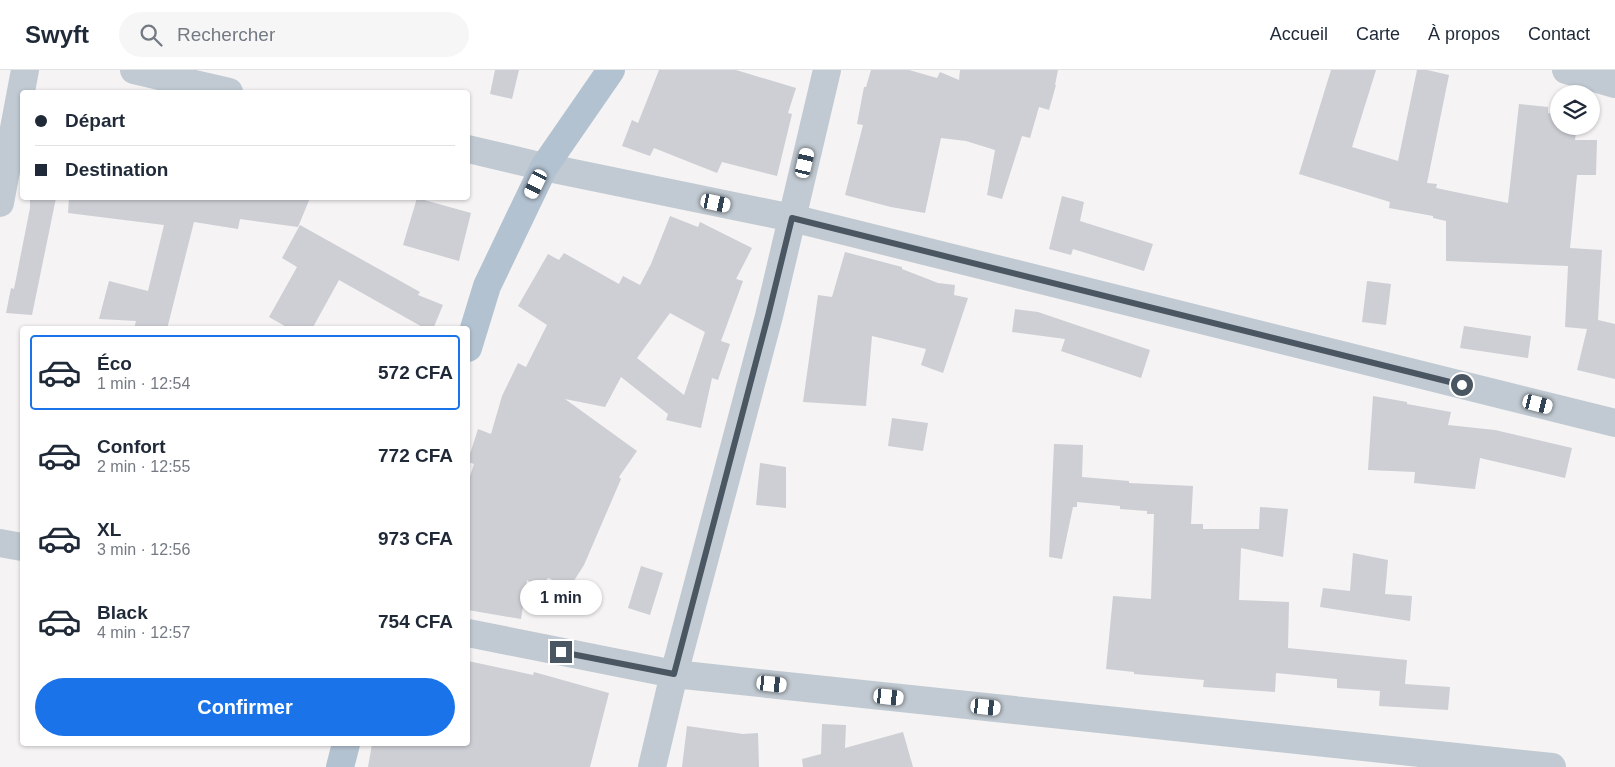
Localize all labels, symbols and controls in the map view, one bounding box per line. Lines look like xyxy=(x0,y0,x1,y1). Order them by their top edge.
search box xyxy=(119,12,469,57)
text: Swyft xyxy=(25,21,89,48)
icon: search xyxy=(137,21,165,49)
text: Rechercher xyxy=(177,24,275,45)
text: Accueil xyxy=(1270,24,1328,44)
text: Carte xyxy=(1356,24,1400,44)
text: À propos xyxy=(1428,24,1500,44)
text: Contact xyxy=(1528,24,1590,44)
map controls xyxy=(1550,85,1600,135)
button: layers xyxy=(1550,85,1600,135)
text: Départ xyxy=(65,110,125,131)
car xyxy=(794,147,815,179)
text: Destination xyxy=(65,159,168,180)
car xyxy=(522,167,549,201)
car xyxy=(699,193,732,213)
icon: car xyxy=(37,350,82,395)
text: Éco xyxy=(97,353,132,374)
text: 572 CFA xyxy=(378,362,453,383)
route start xyxy=(1451,374,1473,396)
text: 1 min · 12:54 xyxy=(97,375,190,392)
car xyxy=(1521,393,1554,415)
icon: car xyxy=(37,433,82,478)
text: Confort xyxy=(97,436,166,457)
text: 772 CFA xyxy=(378,445,453,466)
text: 2 min · 12:55 xyxy=(97,458,190,475)
icon: car xyxy=(37,516,82,561)
text: XL xyxy=(97,519,121,540)
text: 973 CFA xyxy=(378,528,453,549)
text: 3 min · 12:56 xyxy=(97,541,190,558)
callout: 1 min xyxy=(520,580,602,614)
text: 1 min xyxy=(540,589,582,606)
icon: car xyxy=(37,599,82,644)
text: Black xyxy=(97,602,148,623)
text: 754 CFA xyxy=(378,611,453,632)
text: 4 min · 12:57 xyxy=(97,624,190,641)
route end xyxy=(550,641,572,663)
car xyxy=(756,675,787,693)
button: Confirmer xyxy=(35,678,455,736)
car xyxy=(873,688,904,706)
car xyxy=(970,698,1001,716)

